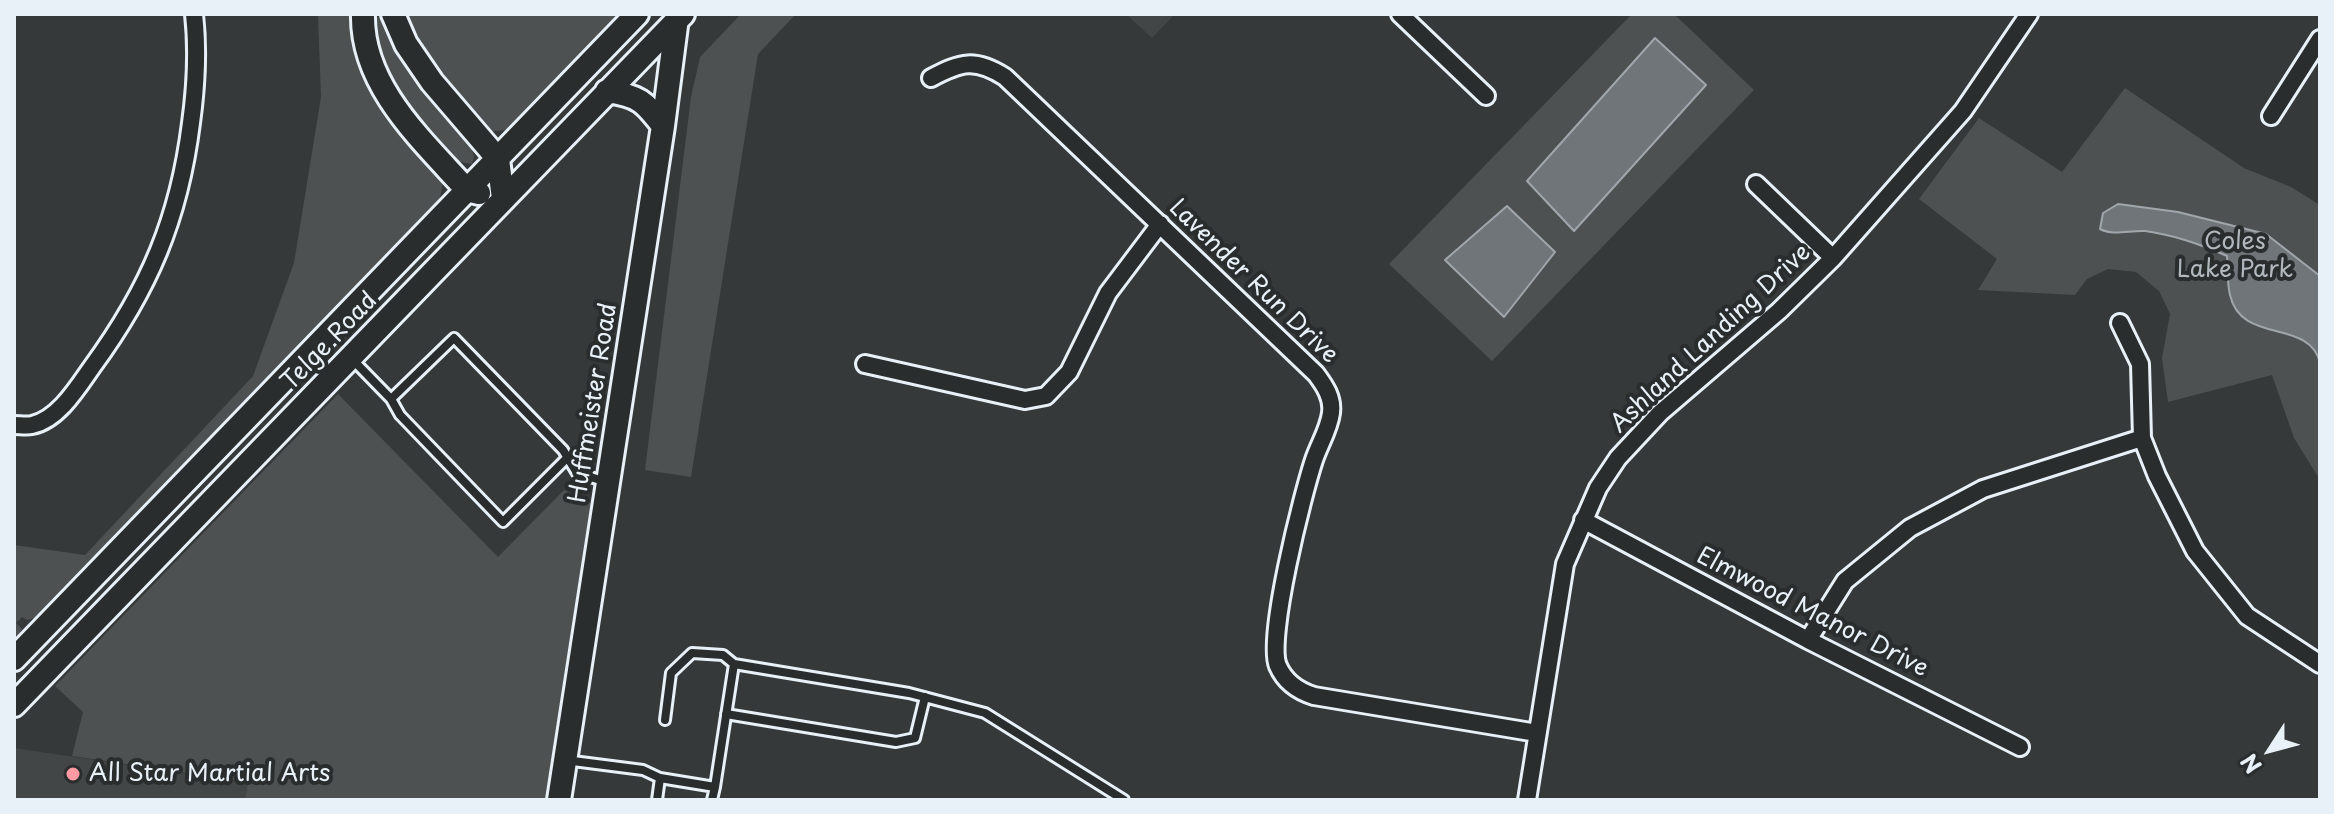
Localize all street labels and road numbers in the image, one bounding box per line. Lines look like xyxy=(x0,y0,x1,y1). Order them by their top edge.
street label: Lavender Run Drive xyxy=(1163,194,1343,370)
street label: Ashland Landing Drive xyxy=(1605,239,1817,439)
street label: Telge Road xyxy=(276,287,384,397)
street label: Huffmeister Road xyxy=(564,301,624,505)
street label: Elmwood Manor Drive xyxy=(1691,542,1933,684)

